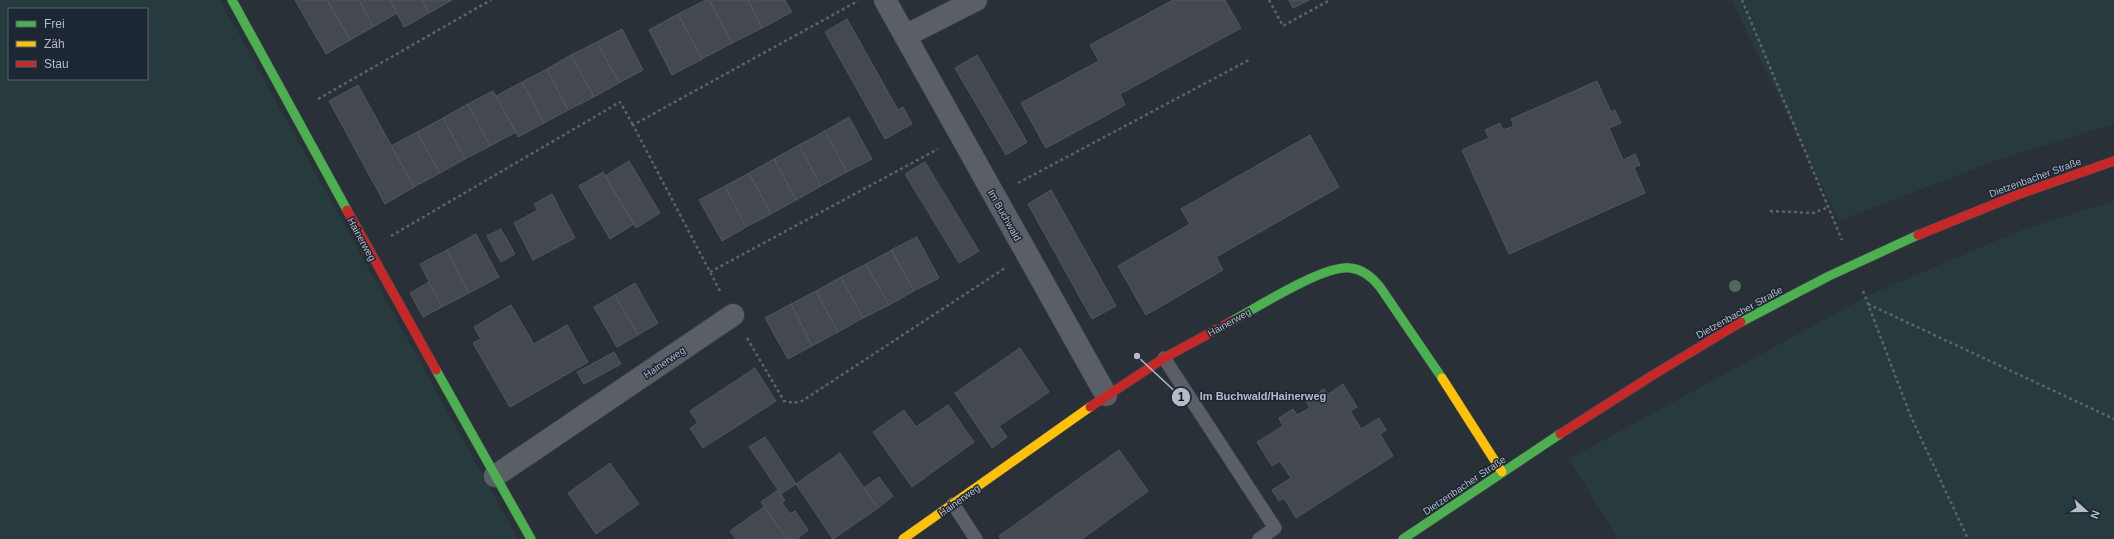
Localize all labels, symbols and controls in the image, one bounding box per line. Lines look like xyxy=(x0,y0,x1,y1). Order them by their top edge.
legend xyxy=(8,8,148,80)
text: Frei xyxy=(44,17,65,31)
text: Zäh xyxy=(44,37,65,51)
text: Stau xyxy=(44,57,69,71)
street label: Dietzenbacher Straße xyxy=(1988,156,2083,199)
street label: Im Buchwald xyxy=(986,188,1023,243)
street label: Hainerweg xyxy=(345,216,378,263)
street label: Dietzenbacher Straße xyxy=(1694,284,1785,341)
street label: Hainerweg xyxy=(1206,306,1253,339)
street label: Hainerweg xyxy=(641,344,687,380)
callout: Im Buchwald/Hainerweg xyxy=(1171,385,1334,408)
text: 1 xyxy=(1178,390,1185,404)
text: Im Buchwald/Hainerweg xyxy=(1200,390,1326,402)
street label: Dietzenbacher Straße xyxy=(1421,453,1508,517)
street label: Hainerweg xyxy=(937,482,982,519)
north arrow xyxy=(2066,491,2106,531)
text: N xyxy=(2088,509,2102,520)

